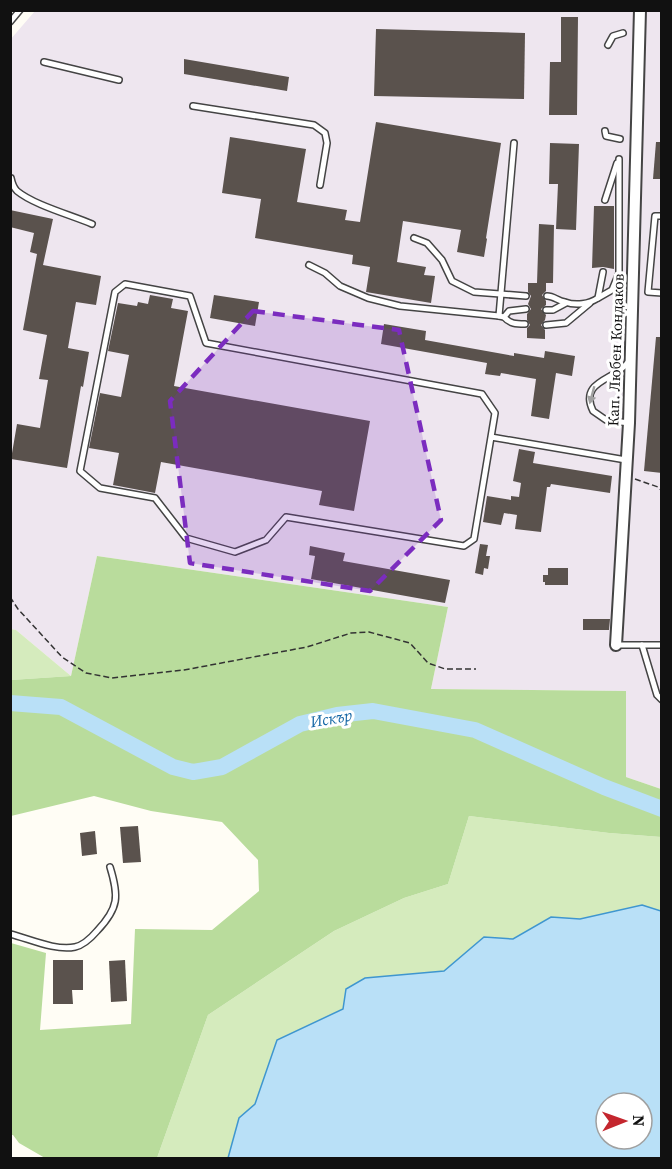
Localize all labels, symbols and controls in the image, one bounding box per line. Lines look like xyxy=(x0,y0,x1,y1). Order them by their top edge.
street label: Кап. Любен Кондаков xyxy=(602,273,629,427)
one-way arrow xyxy=(587,386,597,404)
water label: Искър xyxy=(307,703,354,733)
north arrow xyxy=(594,1091,654,1151)
text: N xyxy=(628,1115,650,1127)

